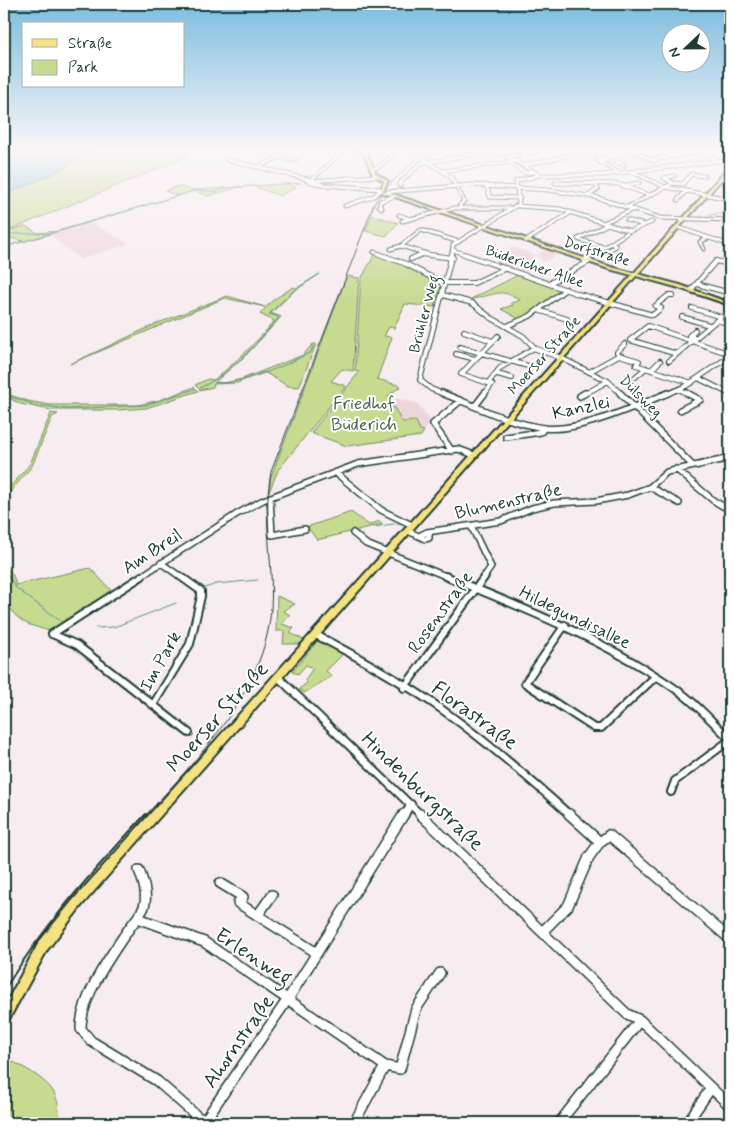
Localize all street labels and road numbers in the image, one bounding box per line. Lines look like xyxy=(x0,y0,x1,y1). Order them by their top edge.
street label: Dorfstraße xyxy=(561,232,633,272)
street label: Büdericher Allee xyxy=(483,241,587,293)
street label: Brühler Weg xyxy=(405,273,446,356)
street label: Moerser Straße xyxy=(504,312,586,400)
street label: Dülsweg xyxy=(614,371,666,423)
street label: Kanzlei xyxy=(550,390,612,426)
street label: Blumenstraße xyxy=(453,478,564,526)
street label: Am Breil xyxy=(118,524,187,580)
street label: Rosenstraße xyxy=(403,566,479,659)
street label: Hildegundisallee xyxy=(515,581,634,655)
street label: Im Park xyxy=(135,627,187,696)
street label: Moerser Straße xyxy=(160,656,275,779)
street label: Florastraße xyxy=(425,675,523,757)
street label: Hindenburgstraße xyxy=(355,726,490,858)
street label: Erlenweg xyxy=(208,921,298,994)
street label: Ahornstraße xyxy=(196,989,281,1094)

